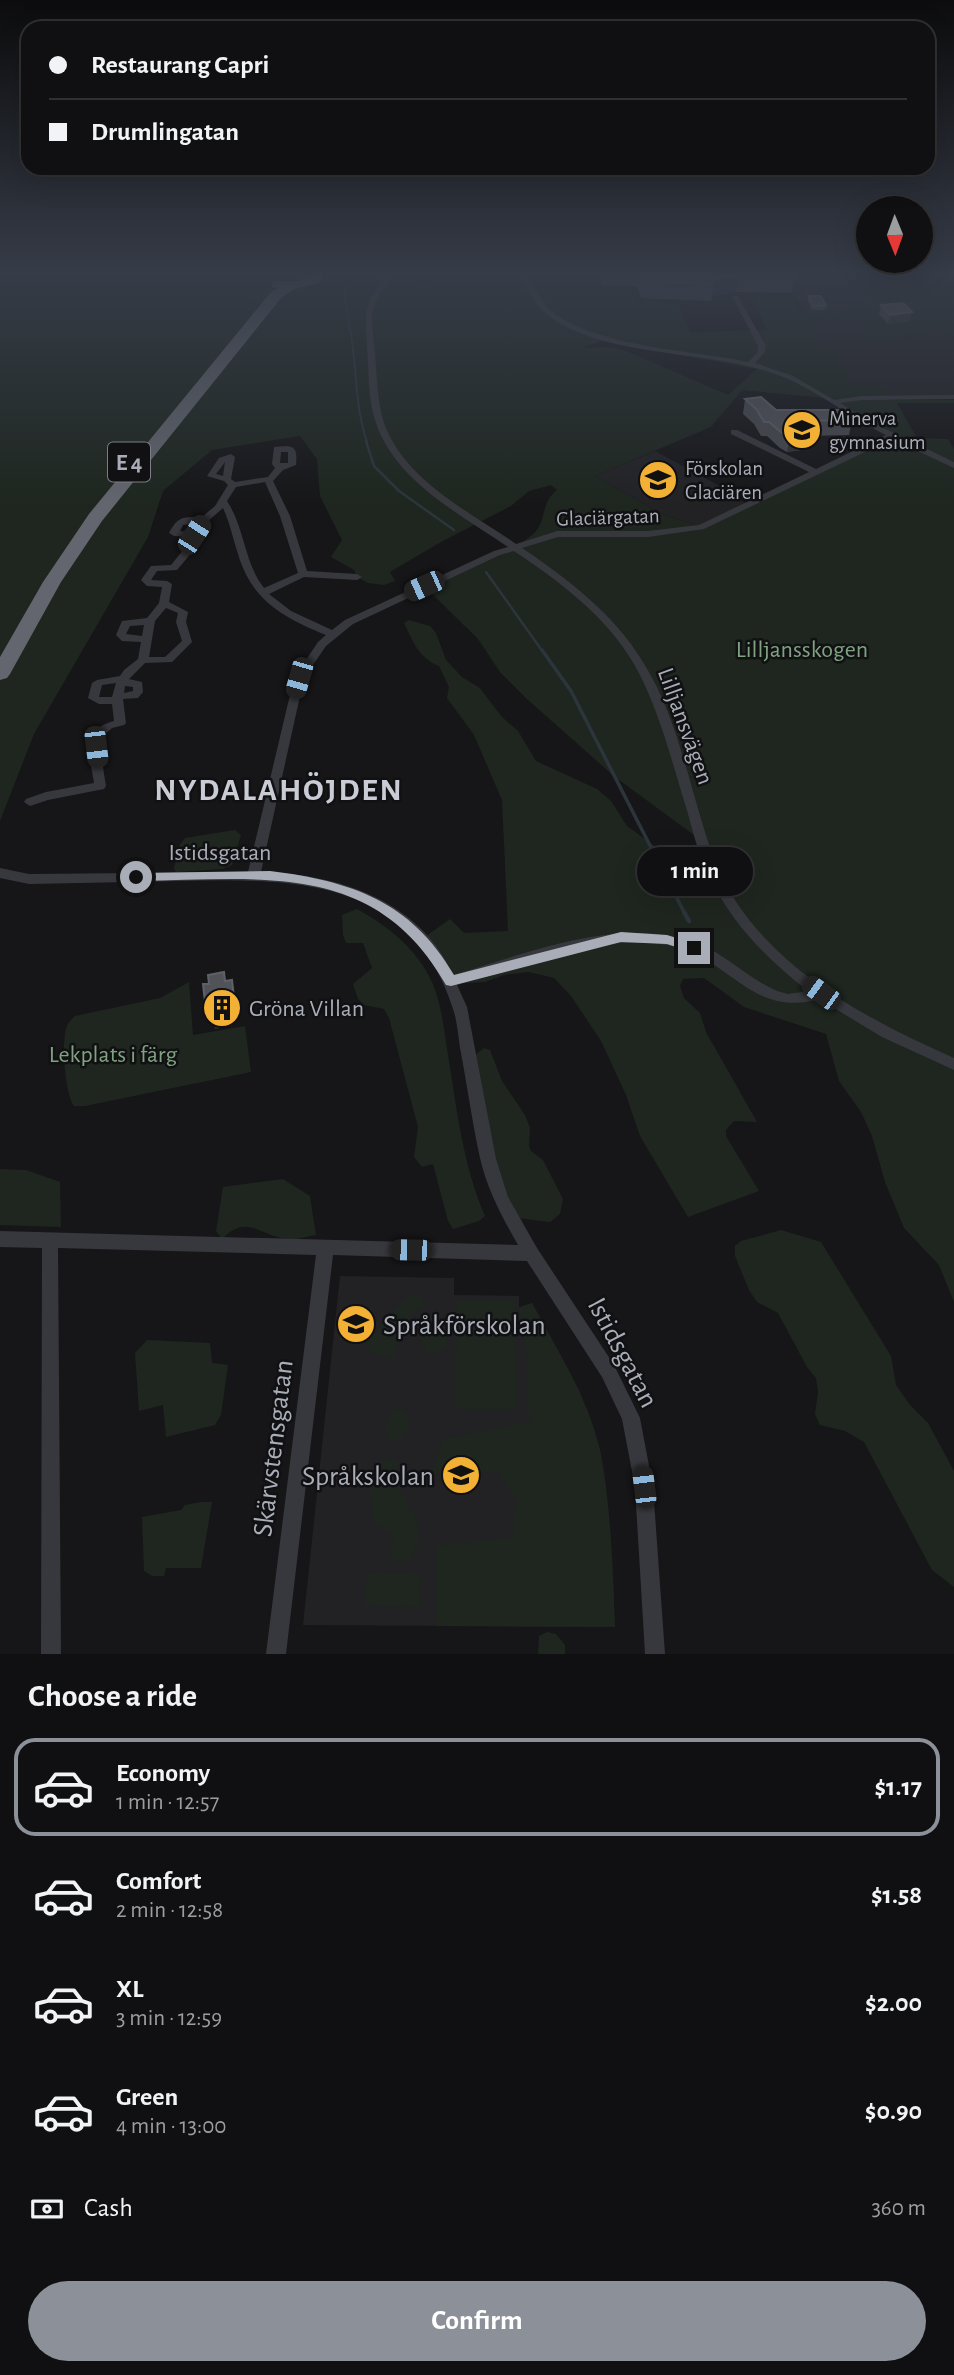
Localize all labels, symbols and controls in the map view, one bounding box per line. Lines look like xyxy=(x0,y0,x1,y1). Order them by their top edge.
text: Restaurang Capri xyxy=(91,52,269,78)
text: Drumlingatan xyxy=(91,119,239,145)
north arrow xyxy=(856,196,933,273)
map controls xyxy=(856,196,933,273)
place label: Minerva gymnasium xyxy=(829,408,925,453)
school or university icon: Minerva gymnasium xyxy=(781,409,823,451)
road number: E 4 xyxy=(108,442,150,482)
place label: Förskolan Glaciären xyxy=(685,458,763,503)
school or university icon: Förskolan Glaciären xyxy=(637,459,679,501)
street label: Glaciärgatan xyxy=(556,505,660,530)
car xyxy=(174,512,215,558)
car xyxy=(401,568,448,604)
park label: Lilljansskogen xyxy=(736,638,868,662)
car xyxy=(284,655,315,701)
street label: Lilljansvägen xyxy=(653,665,717,788)
car xyxy=(84,725,109,769)
district label: NYDALAHÖJDEN xyxy=(154,772,404,806)
street label: Istidsgatan xyxy=(169,841,271,865)
callout: 1 min xyxy=(636,846,752,895)
text: 1 min xyxy=(671,860,719,883)
route start xyxy=(120,861,152,893)
route end xyxy=(678,932,710,964)
car xyxy=(798,972,845,1014)
building icon: Gröna Villan xyxy=(201,987,243,1029)
place label: Gröna Villan xyxy=(249,997,364,1021)
park label: Lekplats i färg xyxy=(49,1043,178,1067)
car xyxy=(390,1239,433,1261)
street label: Istidsgatan xyxy=(582,1293,663,1413)
school or university icon: Språkförskolan xyxy=(335,1303,377,1345)
place label: Språkförskolan xyxy=(383,1312,546,1340)
street label: Skärvstensgatan xyxy=(249,1358,299,1538)
school or university icon: Språkskolan xyxy=(440,1454,482,1496)
place label: Språkskolan xyxy=(302,1463,434,1491)
car xyxy=(632,1465,657,1509)
text: Choose a ride xyxy=(28,1680,197,1712)
icon: car xyxy=(32,1756,95,1819)
text: Economy xyxy=(116,1760,210,1786)
text: $1.17 xyxy=(874,1774,922,1800)
text: 1 min · 12:57 xyxy=(116,1791,219,1814)
icon: car xyxy=(32,1864,95,1927)
text: Comfort xyxy=(116,1868,201,1894)
text: $1.58 xyxy=(871,1882,922,1908)
text: 2 min · 12:58 xyxy=(116,1899,223,1922)
icon: car xyxy=(32,1972,95,2035)
text: XL xyxy=(116,1976,143,2002)
text: $2.00 xyxy=(865,1990,922,2016)
text: 3 min · 12:59 xyxy=(116,2007,222,2030)
icon: car xyxy=(32,2080,95,2143)
text: Green xyxy=(116,2084,178,2110)
text: $0.90 xyxy=(865,2098,922,2124)
text: 4 min · 13:00 xyxy=(116,2115,227,2138)
icon: cash xyxy=(28,2190,66,2228)
text: Cash xyxy=(84,2195,133,2221)
text: 360 m xyxy=(871,2197,926,2220)
button: Confirm xyxy=(28,2281,926,2361)

